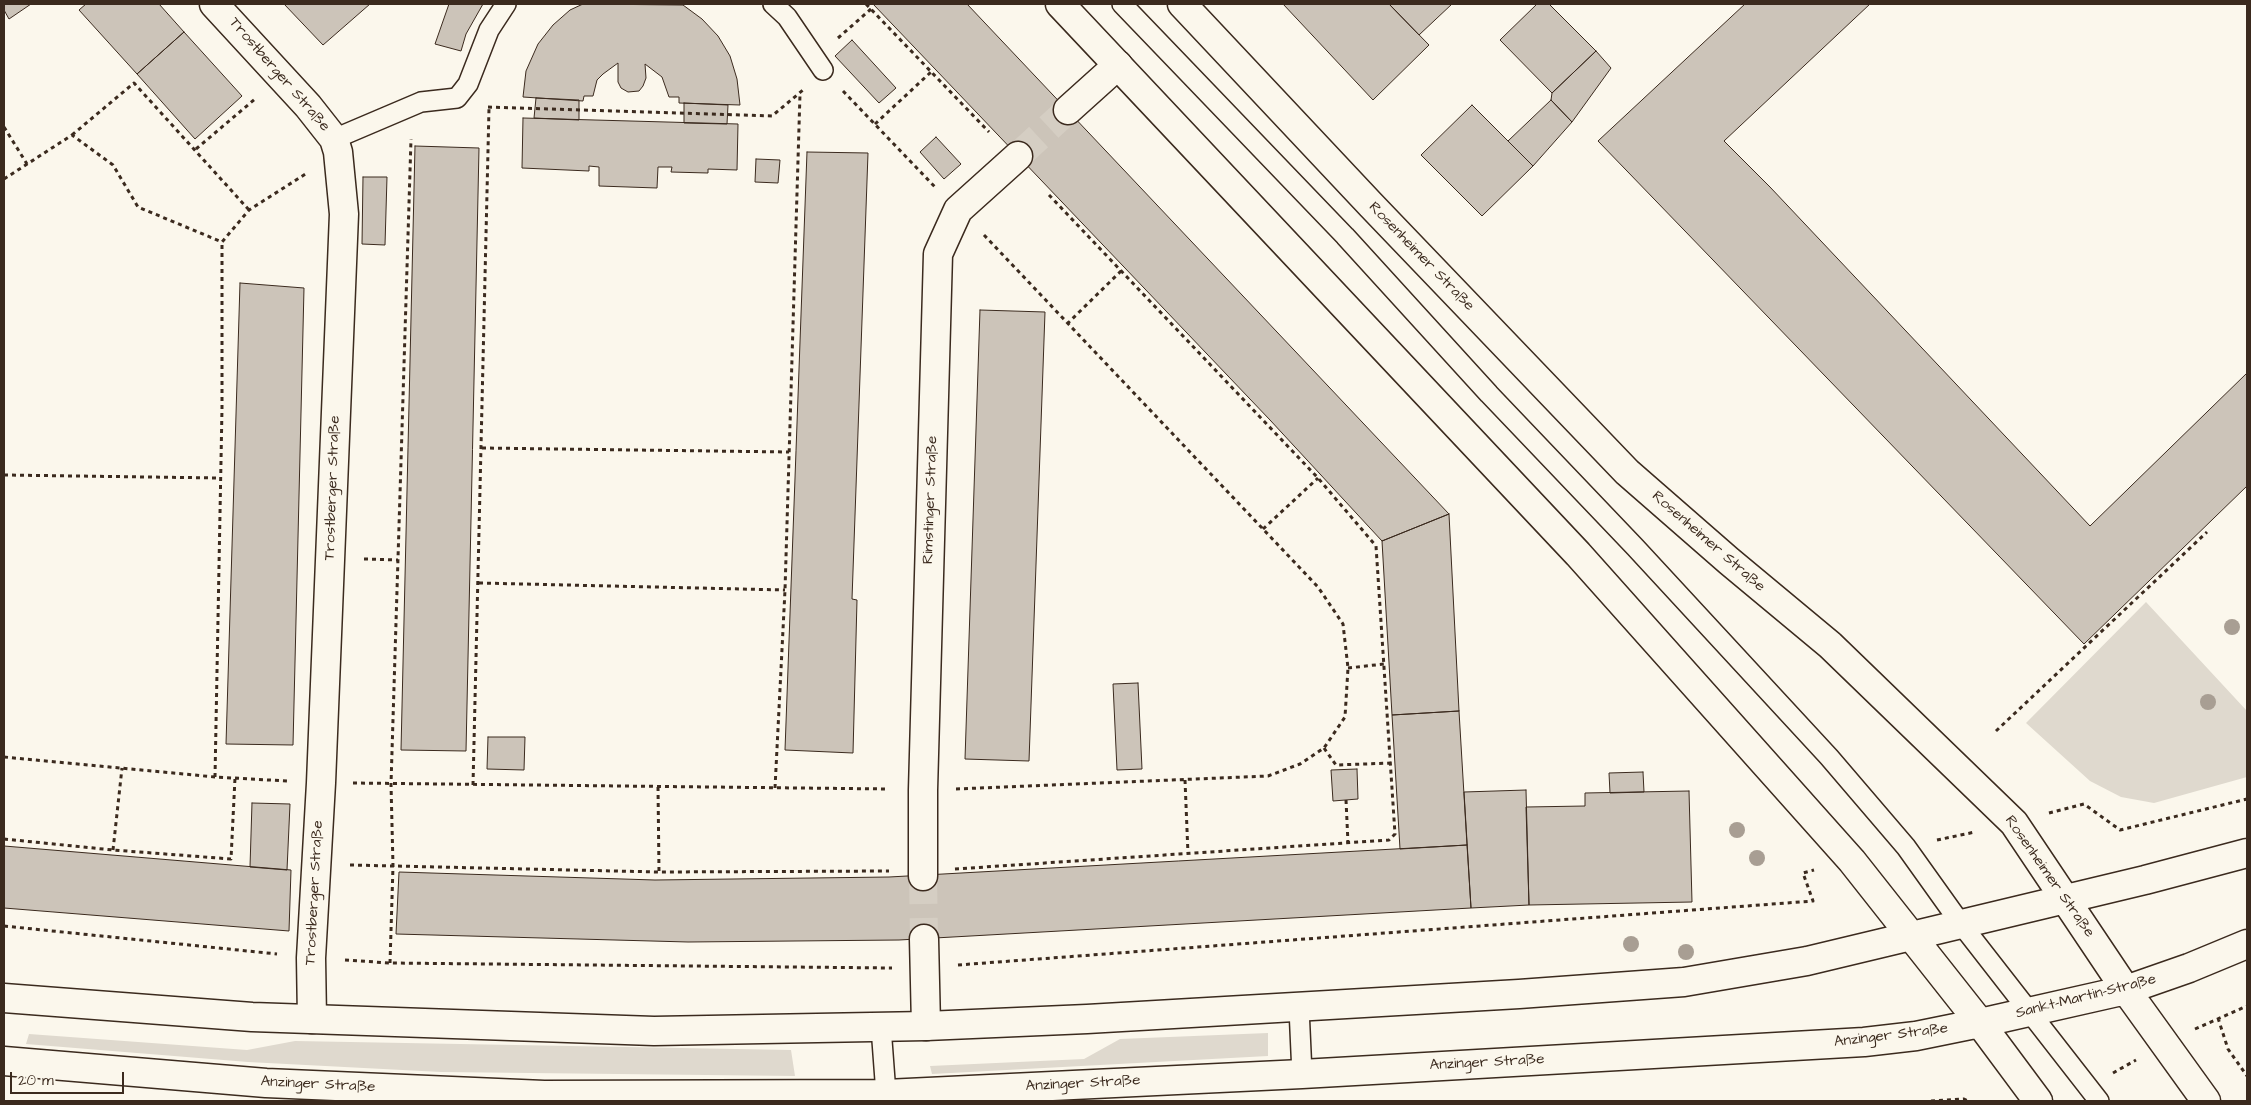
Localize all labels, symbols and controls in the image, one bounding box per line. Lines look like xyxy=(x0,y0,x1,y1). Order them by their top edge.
street label: Trostberger Straße xyxy=(225,14,333,136)
street label: Rosenheimer Straße xyxy=(1364,199,1478,315)
street label: Trostberger Straße xyxy=(321,415,345,561)
street label: Rimstinger Straße xyxy=(920,435,942,565)
street label: Rosenheimer Straße xyxy=(1648,488,1768,596)
street label: Rosenheimer Straße xyxy=(2000,813,2098,941)
street label: Trostberger Straße xyxy=(302,820,328,966)
street label: Sankt-Martin-Straße xyxy=(2014,971,2158,1023)
street label: Anzinger Straße xyxy=(1833,1020,1949,1052)
street label: Anzinger Straße xyxy=(1429,1051,1545,1075)
scale bar xyxy=(12,1062,126,1094)
text: 20 m xyxy=(18,1070,54,1091)
street label: Anzinger Straße xyxy=(1025,1072,1141,1096)
street label: Anzinger Straße xyxy=(260,1073,376,1097)

